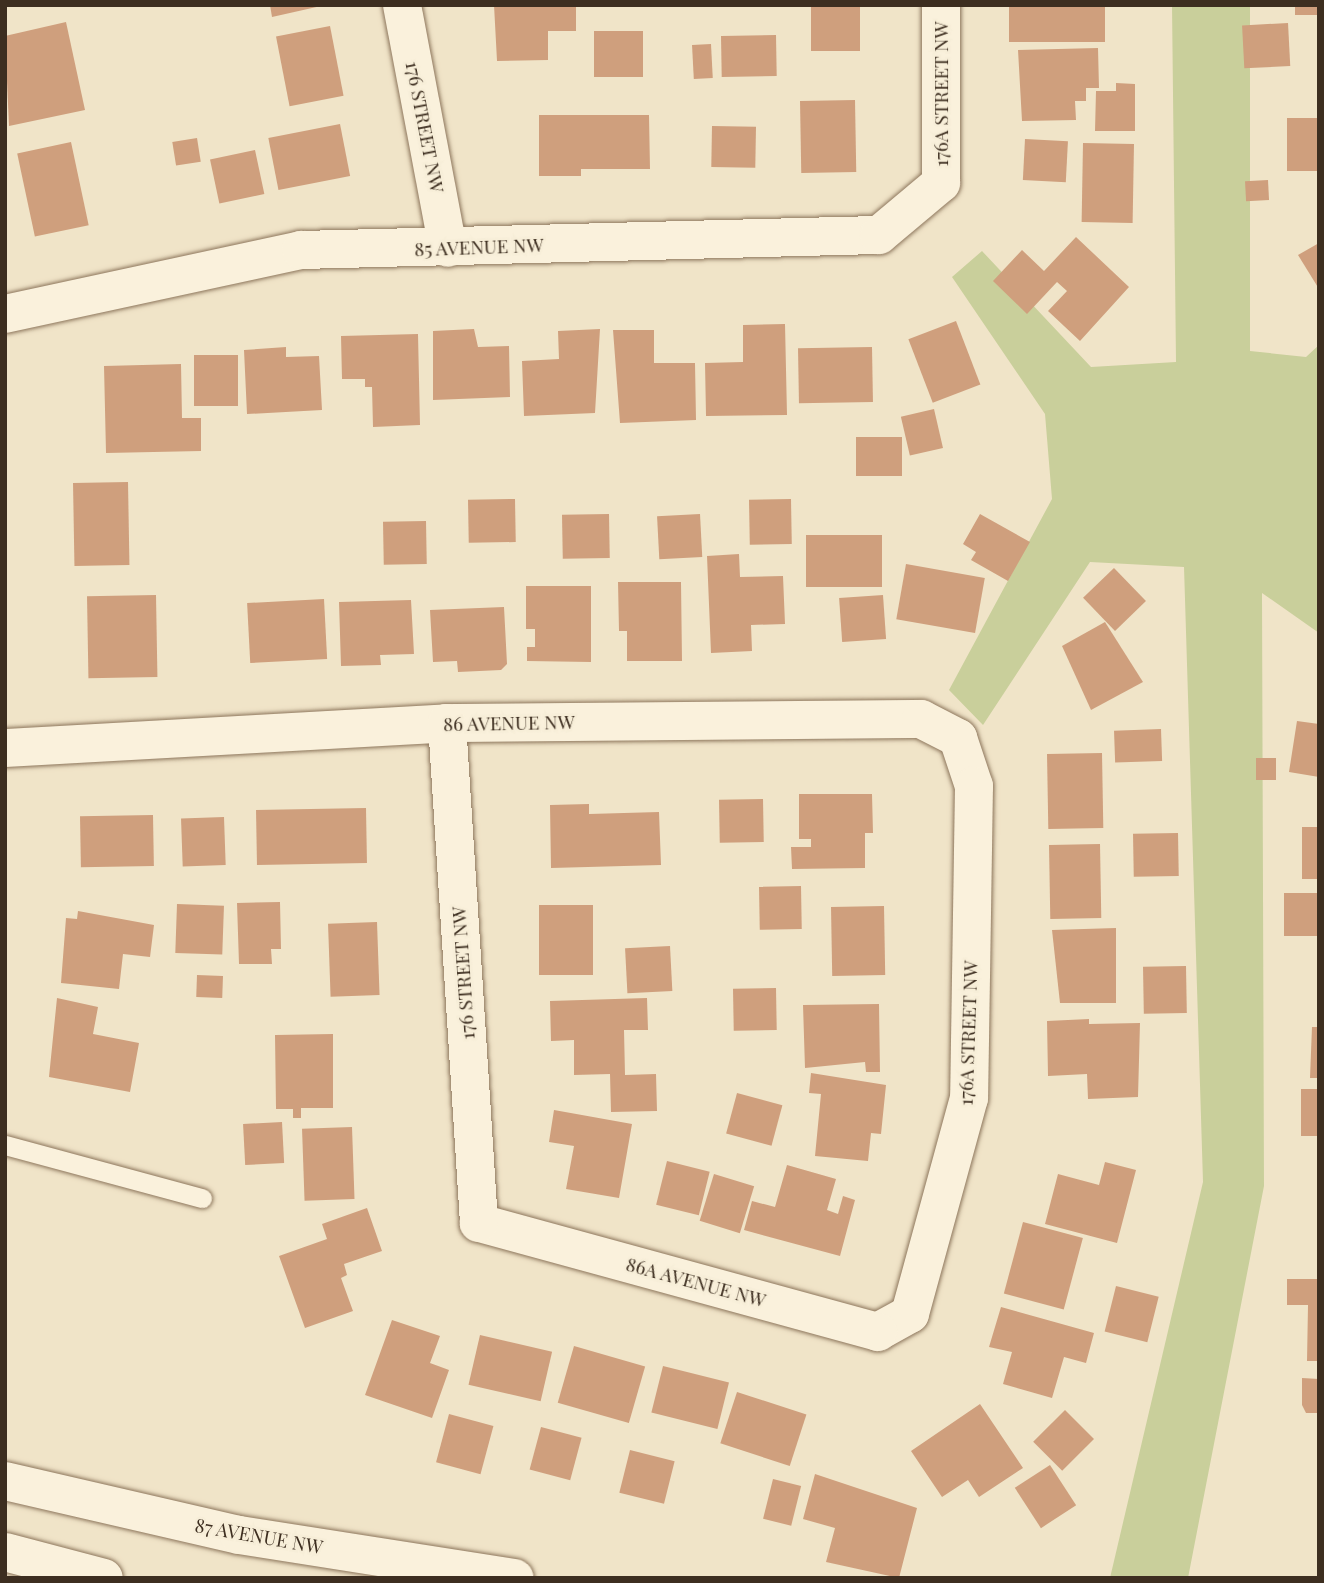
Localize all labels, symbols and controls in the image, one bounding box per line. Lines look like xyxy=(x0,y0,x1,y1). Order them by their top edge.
street label: 176A STREET NW xyxy=(930,21,952,167)
street label: 176 STREET NW xyxy=(401,59,449,195)
street label: 85 AVENUE NW xyxy=(413,233,545,261)
street label: 86 AVENUE NW xyxy=(443,710,575,736)
street label: 176 STREET NW xyxy=(447,905,479,1041)
street label: 176A STREET NW xyxy=(954,960,982,1106)
street label: 86A AVENUE NW xyxy=(623,1252,769,1312)
street label: 87 AVENUE NW xyxy=(193,1513,325,1559)

